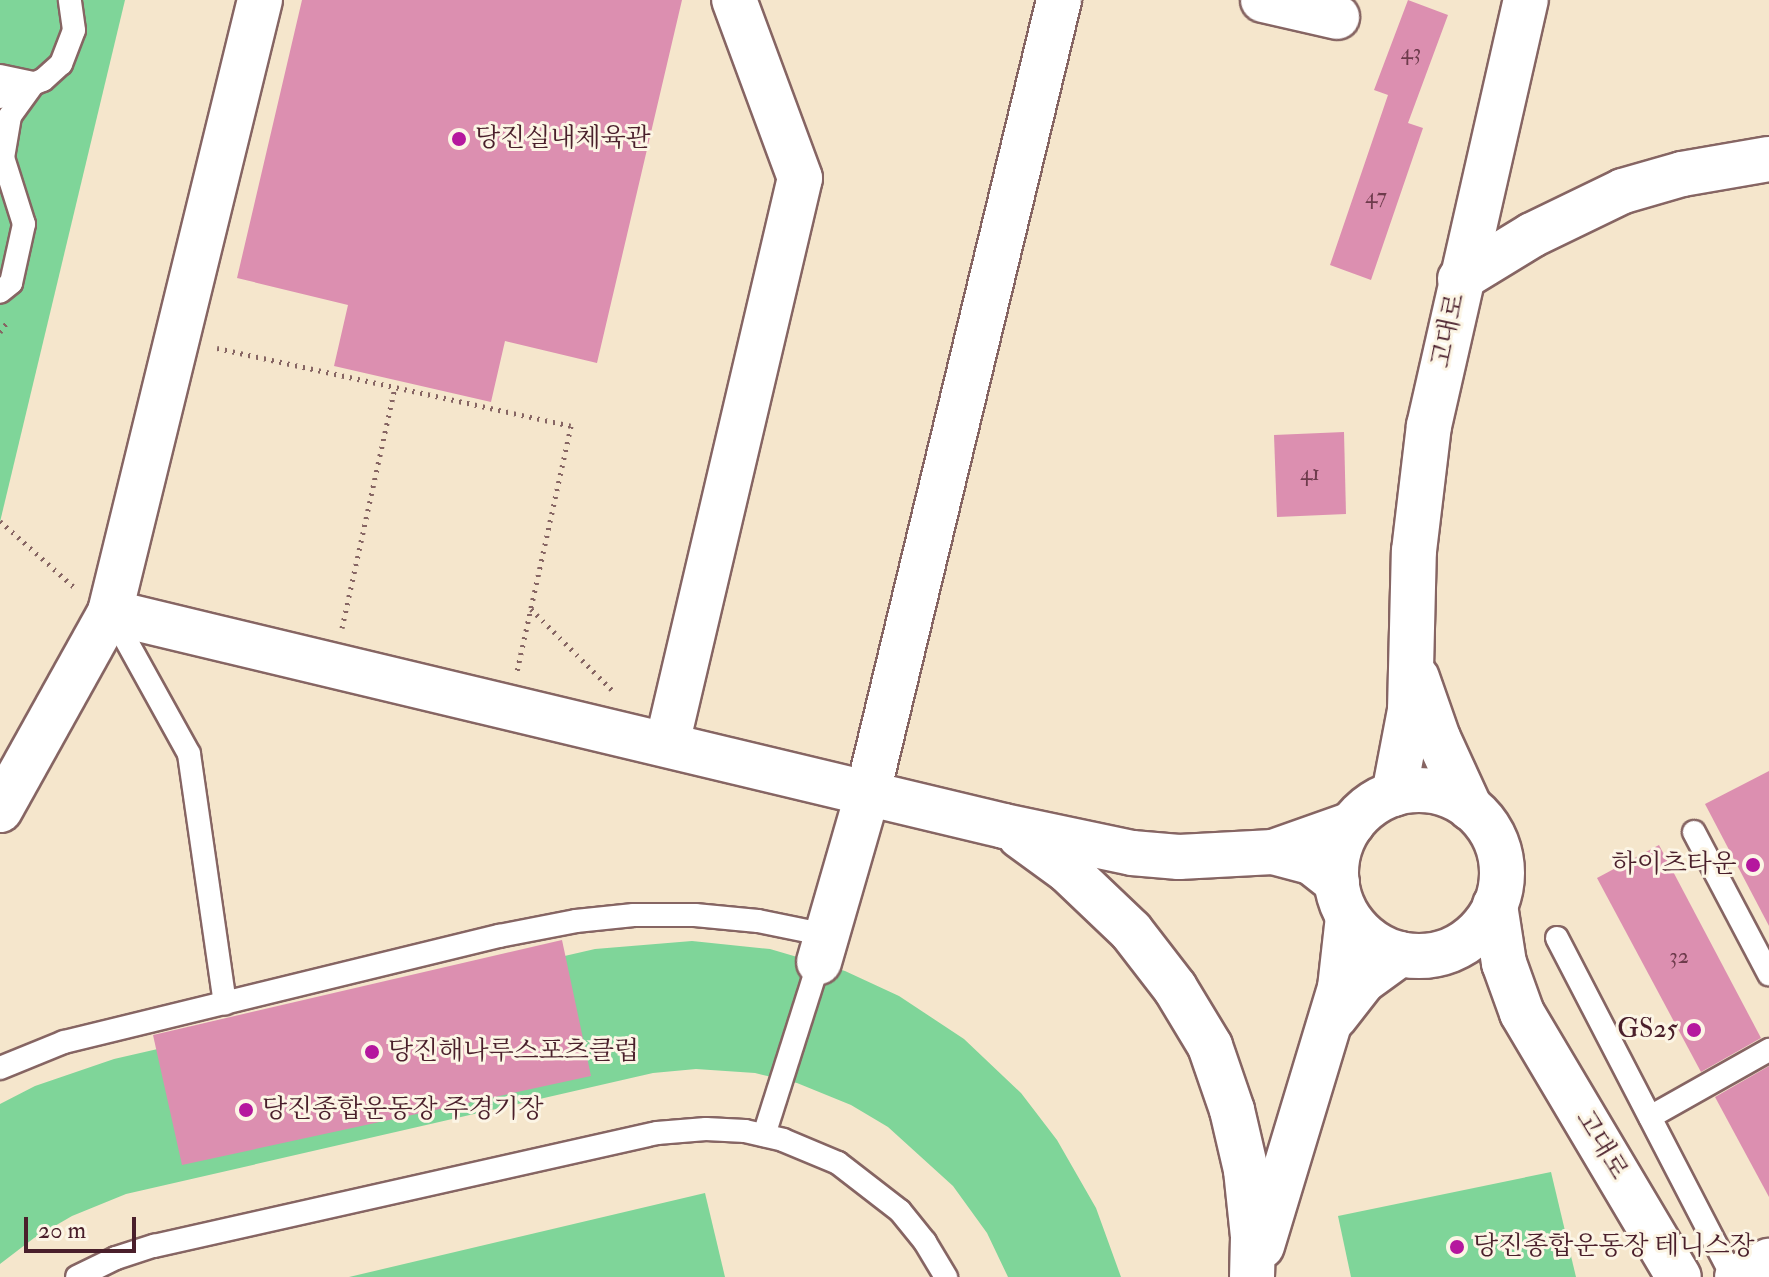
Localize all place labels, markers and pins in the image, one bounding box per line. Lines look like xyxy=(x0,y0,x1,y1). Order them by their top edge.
place label: 당진실내체육관 xyxy=(475,123,651,155)
marker: 당진실내체육관 xyxy=(450,130,468,148)
place label: 하이츠타운 xyxy=(1611,849,1737,881)
marker: 하이츠타운 xyxy=(1744,856,1762,874)
place label: GS25 xyxy=(1617,1014,1678,1046)
marker: GS25 xyxy=(1685,1021,1703,1039)
place label: 당진해나루스포츠클럽 xyxy=(388,1036,639,1068)
marker: 당진해나루스포츠클럽 xyxy=(363,1043,381,1061)
place label: 당진종합운동장 주경기장 xyxy=(262,1094,544,1126)
marker: 당진종합운동장 주경기장 xyxy=(237,1101,255,1119)
place label: 당진종합운동장 테니스장 xyxy=(1473,1231,1755,1263)
marker: 당진종합운동장 테니스장 xyxy=(1448,1238,1466,1256)

